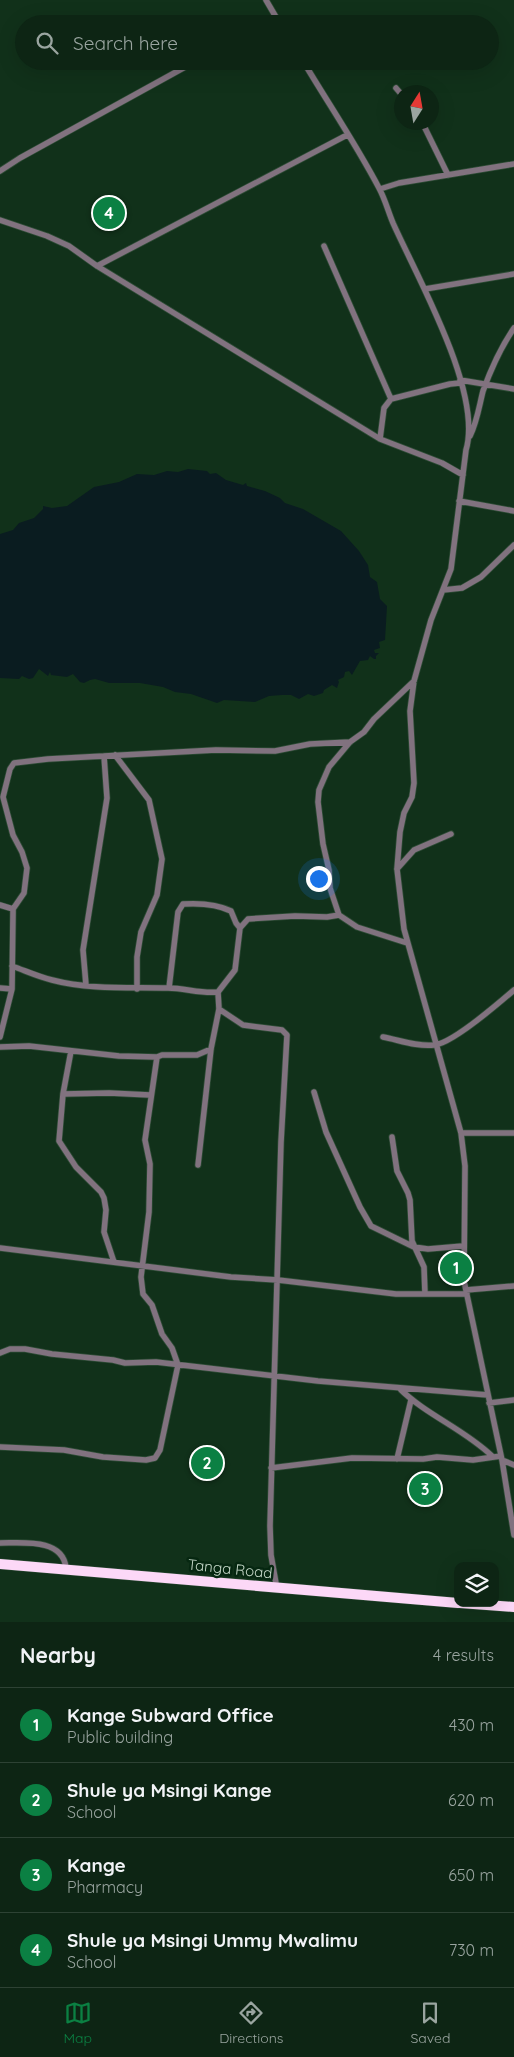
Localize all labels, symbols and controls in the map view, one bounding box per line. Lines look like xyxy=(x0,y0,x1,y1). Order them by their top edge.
search box xyxy=(15,15,499,70)
icon: search xyxy=(33,29,61,57)
text: Search here xyxy=(73,31,178,55)
north arrow xyxy=(394,85,439,130)
pin: 4 xyxy=(93,194,125,232)
your location xyxy=(306,866,332,892)
pin: 1 xyxy=(440,1249,472,1287)
pin: 2 xyxy=(191,1444,223,1482)
pin: 3 xyxy=(409,1470,441,1508)
street label: Tanga Road xyxy=(187,1555,273,1582)
map controls xyxy=(454,1562,499,1607)
button: layers xyxy=(454,1562,499,1607)
text: Nearby xyxy=(20,1642,96,1668)
text: 4 results xyxy=(433,1645,494,1665)
text: Kange Subward Office xyxy=(67,1703,274,1727)
text: 1 xyxy=(33,1715,39,1735)
text: 430 m xyxy=(449,1715,494,1735)
text: Public building xyxy=(67,1727,173,1747)
text: Shule ya Msingi Kange xyxy=(67,1778,272,1802)
text: 2 xyxy=(31,1790,41,1810)
text: 620 m xyxy=(448,1790,494,1810)
text: School xyxy=(67,1802,116,1822)
text: Kange xyxy=(67,1853,126,1877)
text: 3 xyxy=(32,1865,40,1885)
text: 650 m xyxy=(448,1865,494,1885)
text: Pharmacy xyxy=(67,1877,143,1897)
text: Shule ya Msingi Ummy Mwalimu xyxy=(67,1928,358,1952)
text: 4 xyxy=(31,1940,41,1960)
text: 730 m xyxy=(449,1940,494,1960)
text: School xyxy=(67,1952,116,1972)
tab: Map xyxy=(64,1999,92,2047)
tab: Directions xyxy=(219,1999,283,2047)
tab: Saved xyxy=(410,1999,450,2047)

